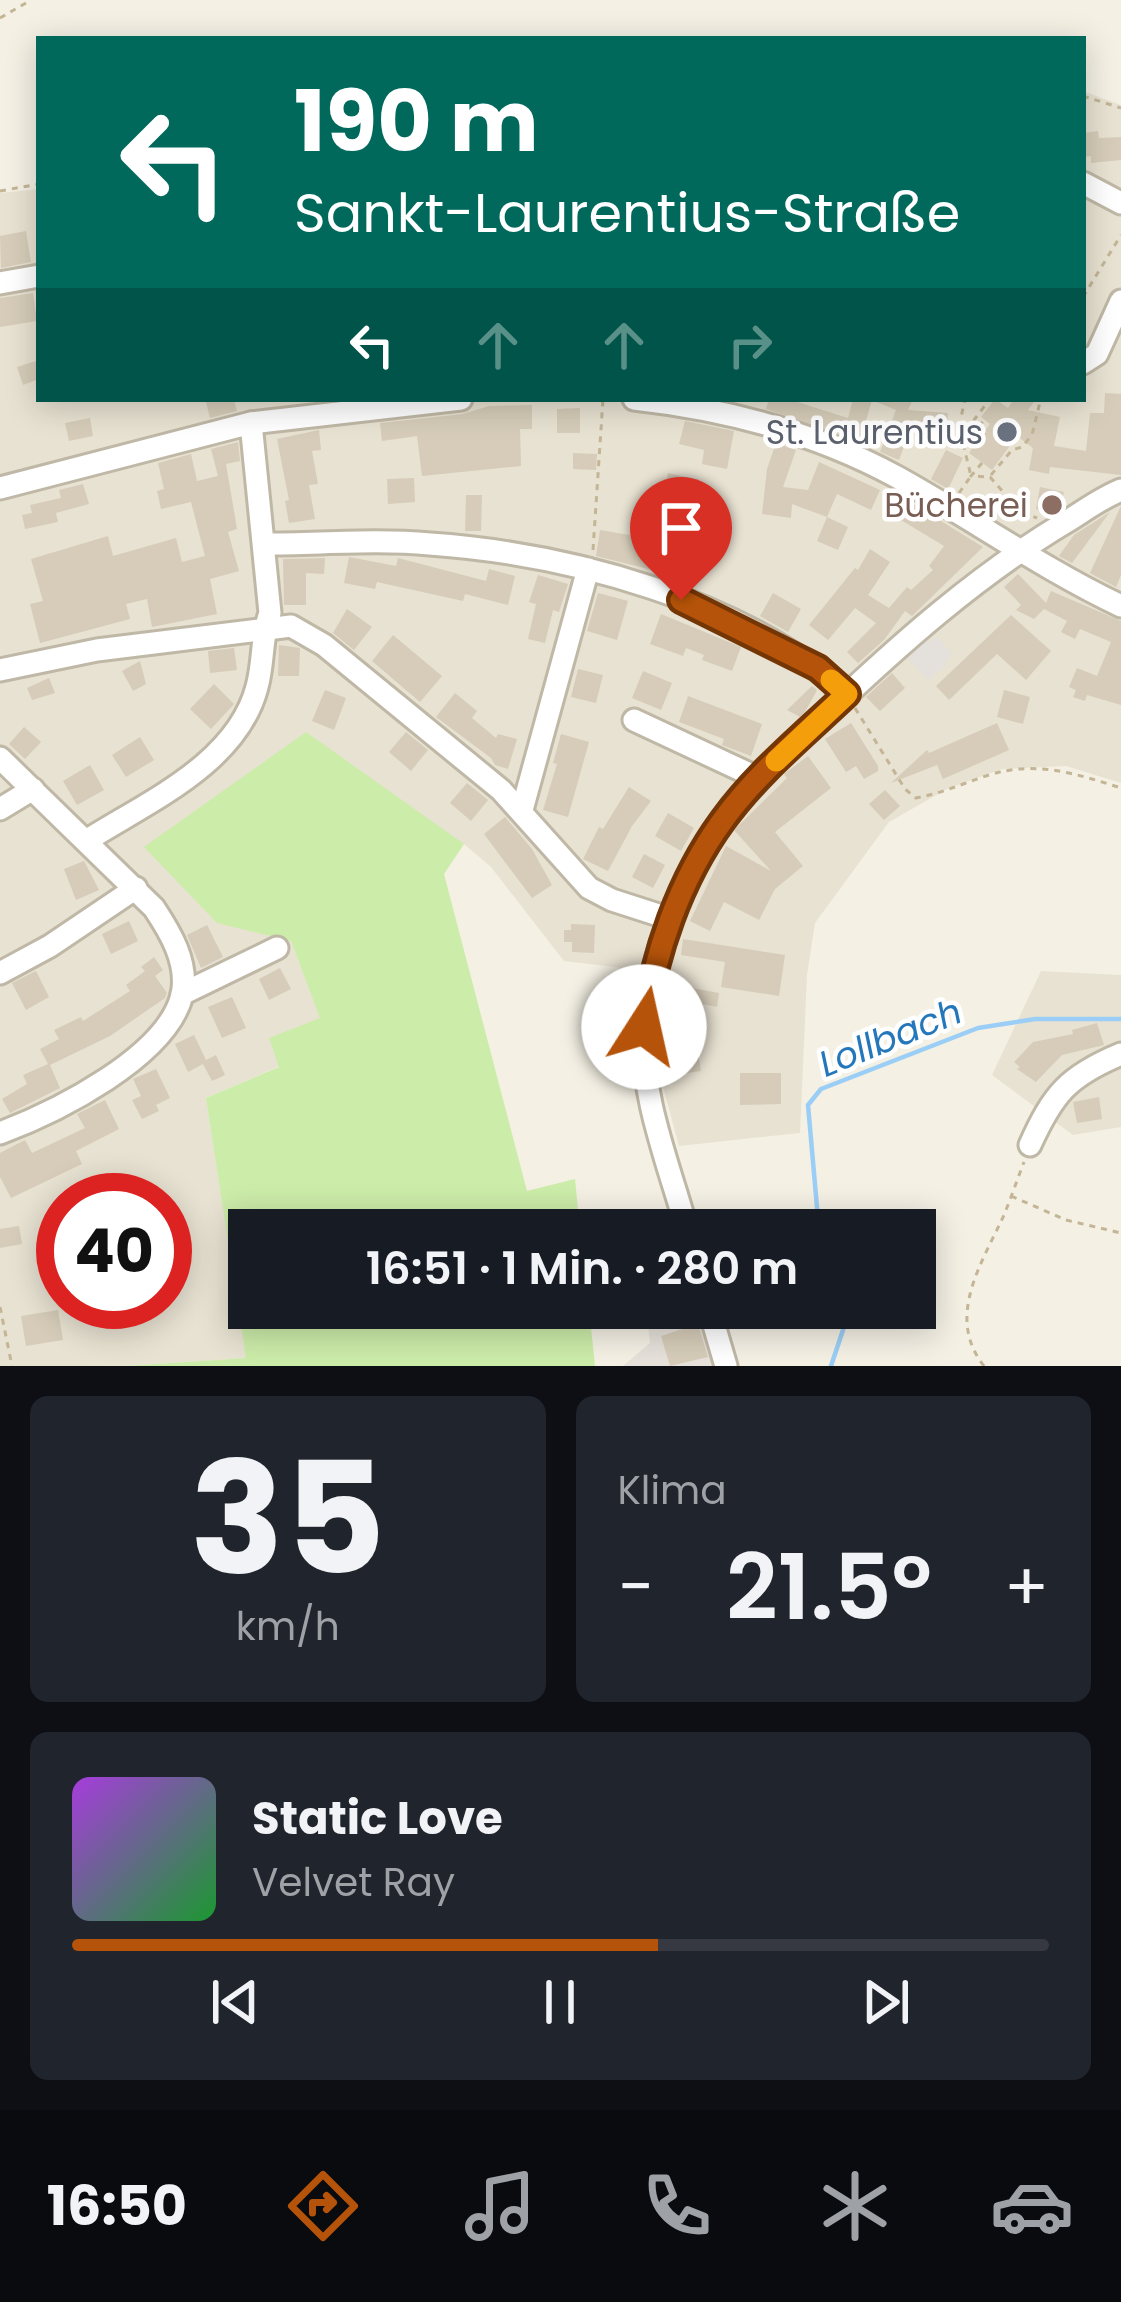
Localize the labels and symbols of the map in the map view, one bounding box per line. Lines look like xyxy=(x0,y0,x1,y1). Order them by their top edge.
place label: St. Laurentius xyxy=(766,409,983,456)
marker: St. Laurentius xyxy=(994,419,1020,445)
pin xyxy=(630,477,732,600)
place label: Bücherei xyxy=(884,482,1028,529)
marker: Bücherei xyxy=(1039,492,1065,518)
position arrow xyxy=(581,964,707,1090)
water label: Lollbach xyxy=(811,986,969,1089)
speed limit sign: 40 xyxy=(36,1173,192,1329)

